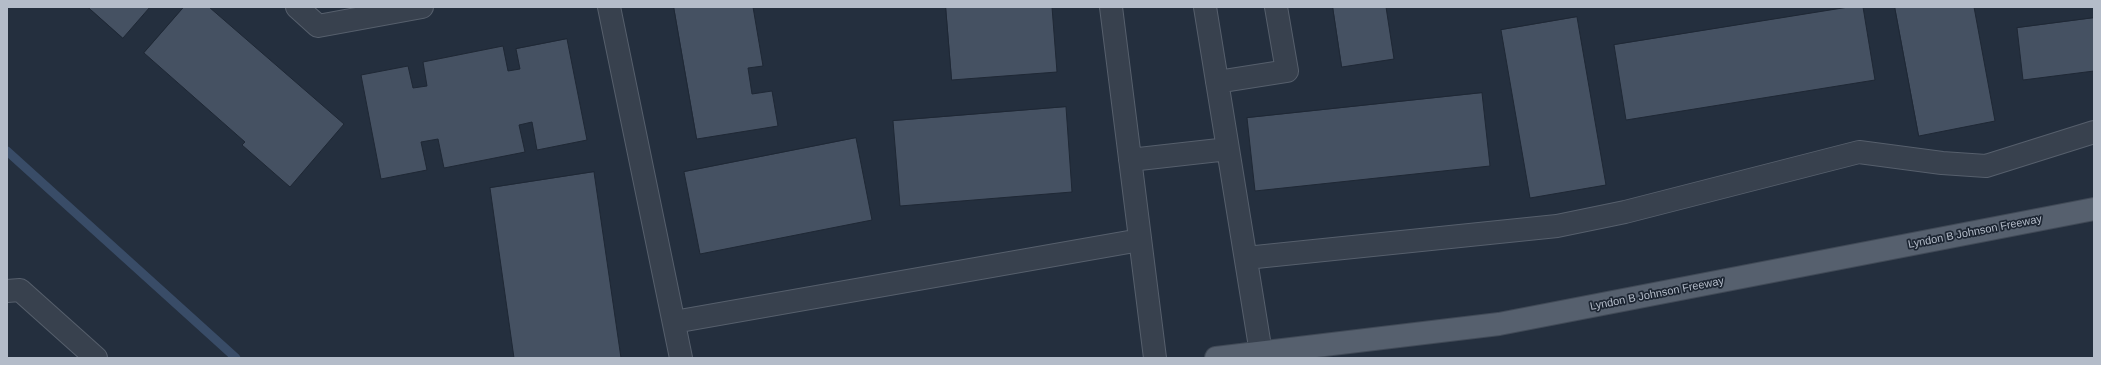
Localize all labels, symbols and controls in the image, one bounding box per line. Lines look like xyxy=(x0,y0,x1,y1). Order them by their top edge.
street label: Lyndon B Johnson Freeway xyxy=(1907,213,2043,251)
street label: Lyndon B Johnson Freeway xyxy=(1589,275,1725,313)

